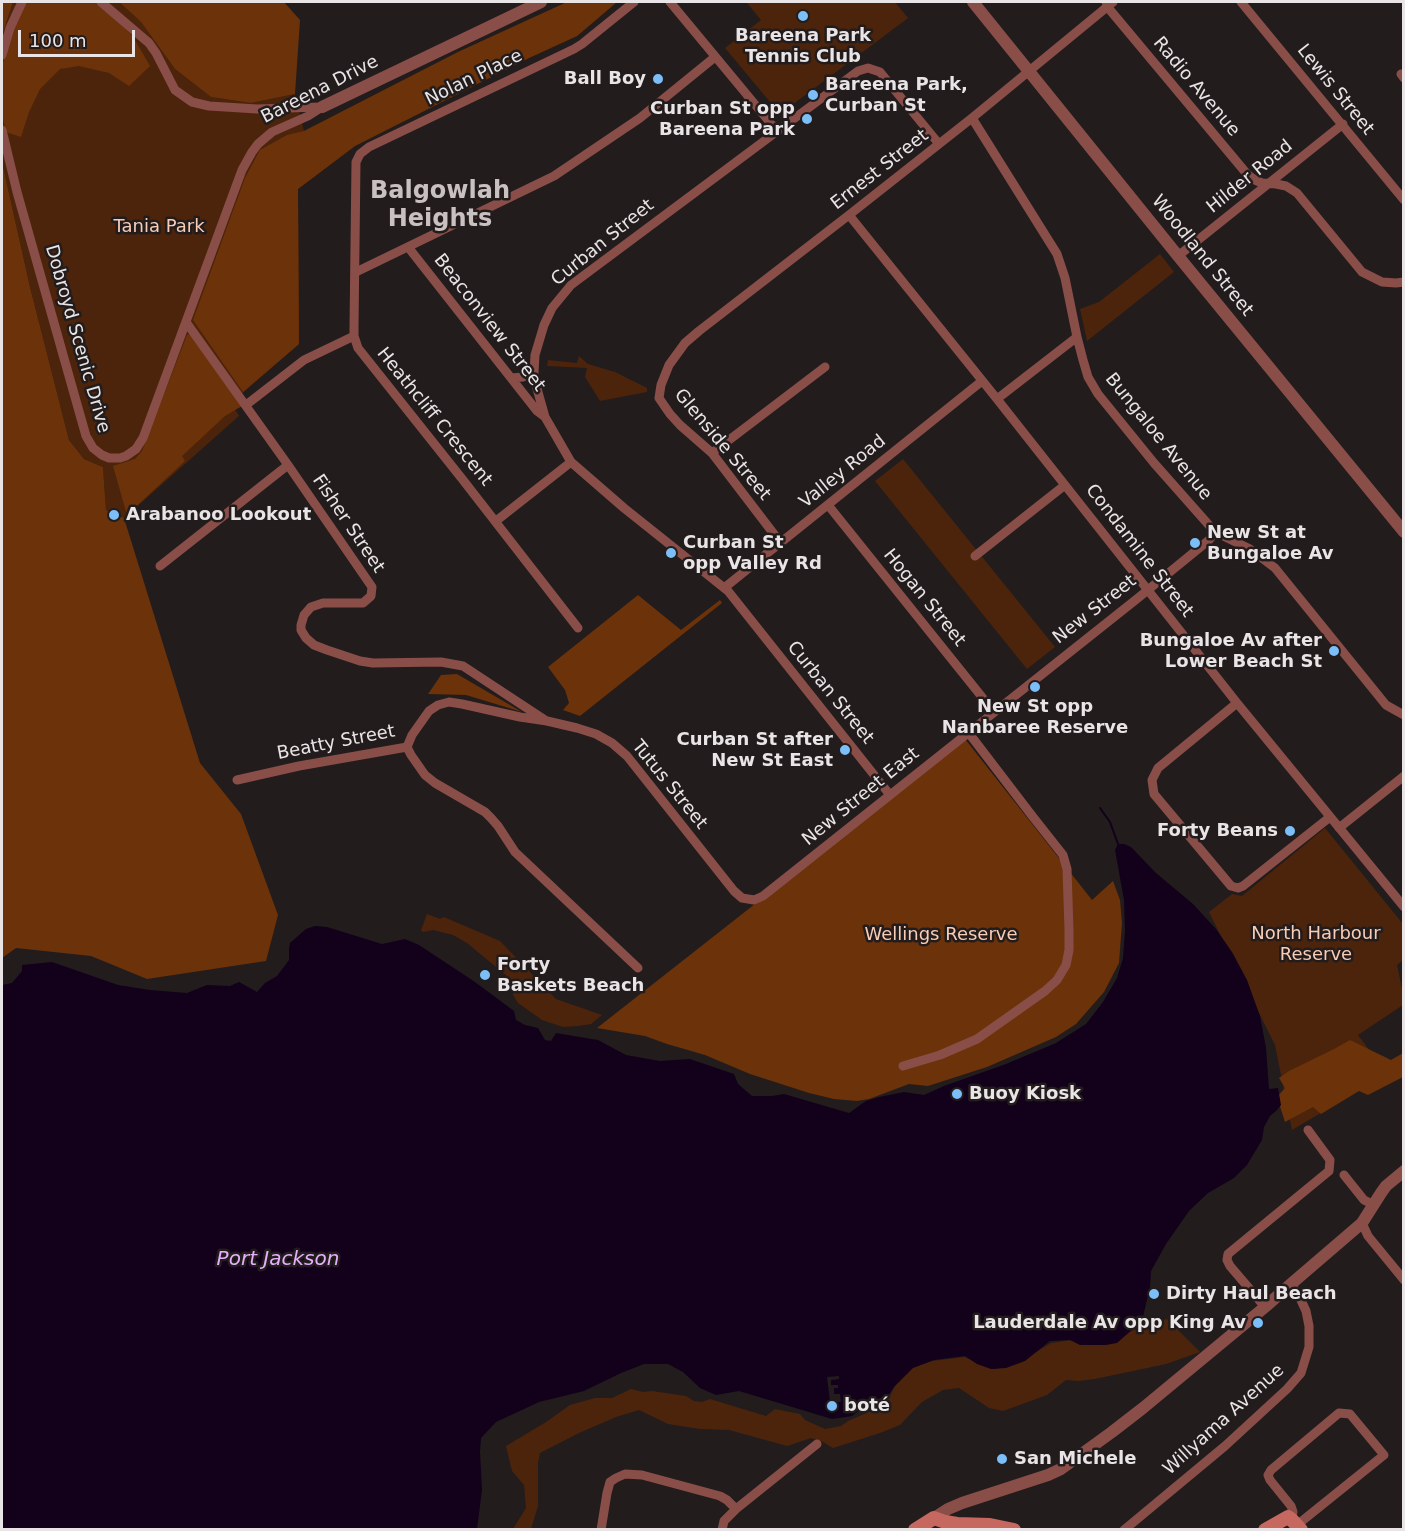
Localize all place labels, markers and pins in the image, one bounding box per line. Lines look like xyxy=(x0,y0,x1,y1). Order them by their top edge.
marker: Bareena Park Tennis Club xyxy=(796,9,810,23)
place label: Bareena Park Tennis Club xyxy=(735,25,871,68)
place label: Ball Boy xyxy=(564,68,646,90)
marker: Ball Boy xyxy=(651,72,665,86)
place label: Bareena Park, Curban St xyxy=(825,74,968,116)
marker: Bareena Park, Curban St xyxy=(806,88,820,102)
place label: Curban St opp Bareena Park xyxy=(650,98,795,140)
marker: Curban St opp Bareena Park xyxy=(800,112,814,126)
place label: Arabanoo Lookout xyxy=(126,504,311,526)
marker: Arabanoo Lookout xyxy=(107,508,121,522)
place label: New St at Bungaloe Av xyxy=(1207,522,1333,564)
place label: Curban St opp Valley Rd xyxy=(683,532,822,574)
marker: New St at Bungaloe Av xyxy=(1188,536,1202,550)
marker: Curban St opp Valley Rd xyxy=(664,546,678,560)
place label: Bungaloe Av after Lower Beach St xyxy=(1140,630,1322,672)
marker: Bungaloe Av after Lower Beach St xyxy=(1327,644,1341,658)
marker: New St opp Nanbaree Reserve xyxy=(1028,680,1042,694)
place label: New St opp Nanbaree Reserve xyxy=(942,696,1128,738)
place label: Curban St after New St East xyxy=(676,729,833,771)
marker: Curban St after New St East xyxy=(838,743,852,757)
place label: Forty Beans xyxy=(1157,820,1278,842)
marker: Forty Beans xyxy=(1283,824,1297,838)
place label: Forty Baskets Beach xyxy=(497,954,644,996)
marker: Forty Baskets Beach xyxy=(478,968,492,982)
place label: Buoy Kiosk xyxy=(969,1083,1081,1105)
marker: Buoy Kiosk xyxy=(950,1087,964,1101)
place label: Dirty Haul Beach xyxy=(1166,1283,1337,1305)
marker: Dirty Haul Beach xyxy=(1147,1287,1161,1301)
place label: Lauderdale Av opp King Av xyxy=(973,1312,1246,1334)
marker: Lauderdale Av opp King Av xyxy=(1251,1316,1265,1330)
place label: boté xyxy=(844,1395,890,1417)
marker: boté xyxy=(825,1399,839,1413)
place label: San Michele xyxy=(1014,1448,1136,1470)
marker: San Michele xyxy=(995,1452,1009,1466)

